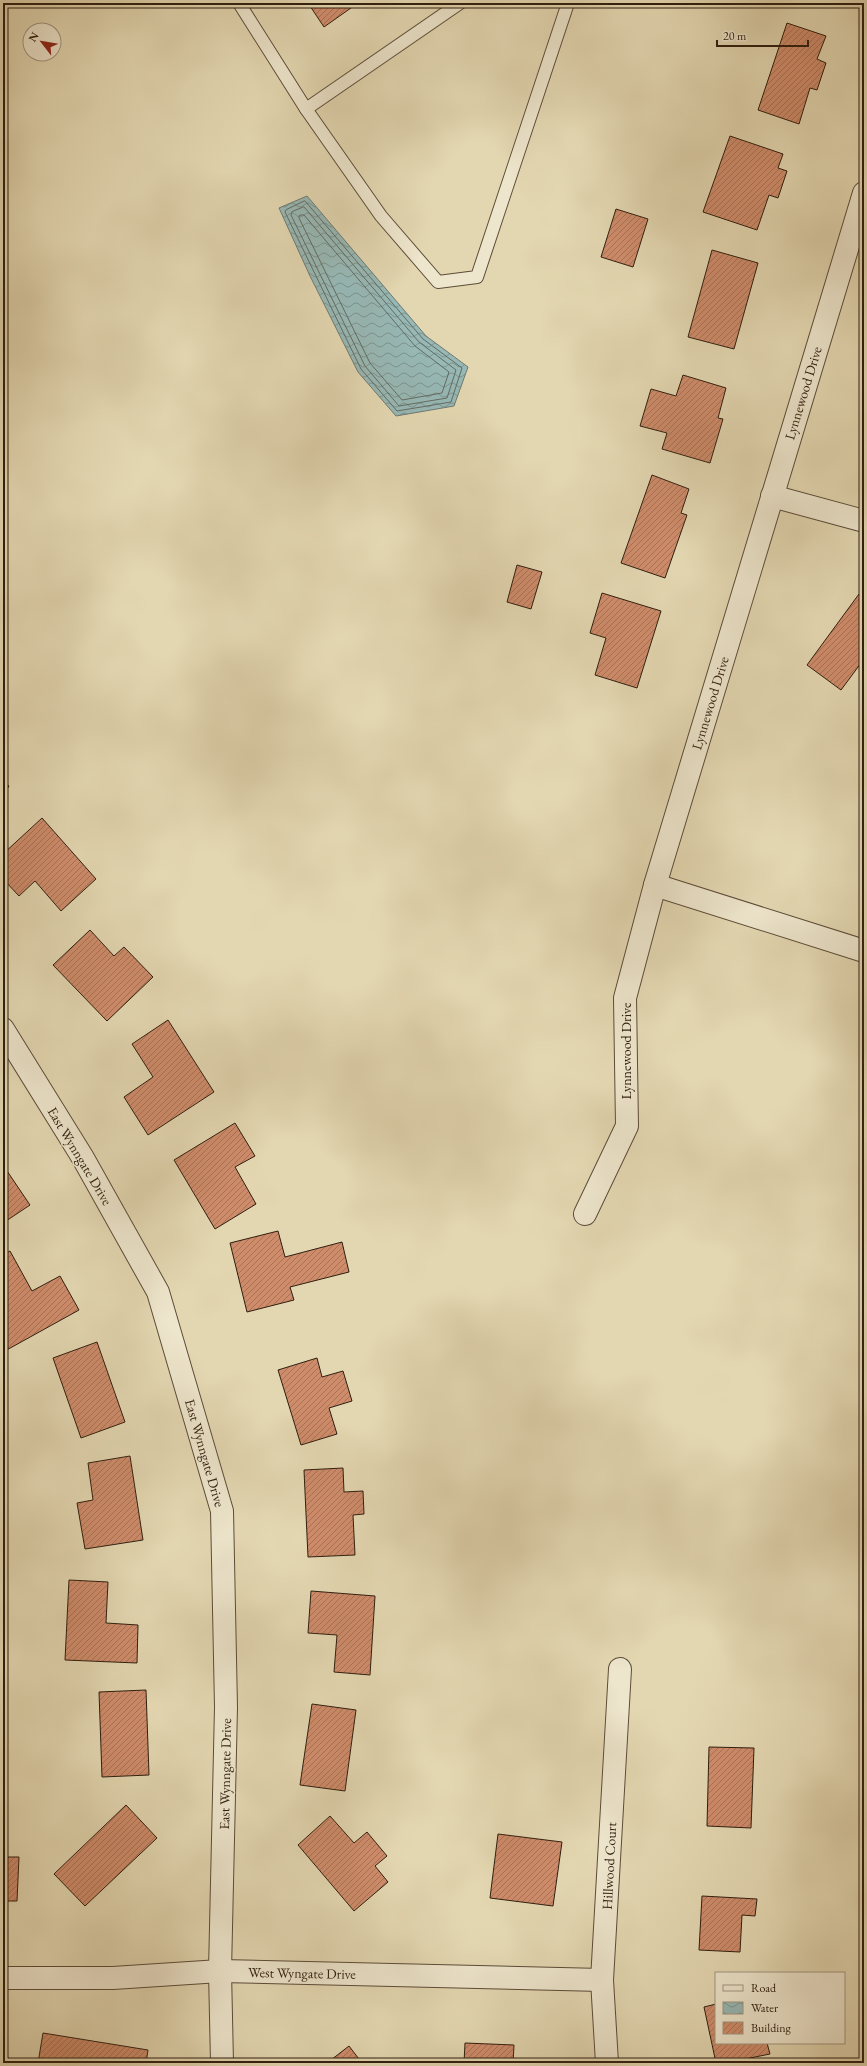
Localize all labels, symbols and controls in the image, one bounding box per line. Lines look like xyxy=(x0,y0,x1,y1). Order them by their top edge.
north arrow xyxy=(22,22,62,62)
scale bar xyxy=(717,22,808,48)
text: 20 m xyxy=(723,28,747,44)
text: N xyxy=(25,29,42,44)
street label: Lynnewood Drive xyxy=(780,344,826,442)
street label: Lynnewood Drive xyxy=(687,654,733,752)
street label: Lynnewood Drive xyxy=(617,1002,635,1099)
street label: East Wynngate Drive xyxy=(44,1104,117,1209)
street label: East Wynngate Drive xyxy=(181,1397,229,1510)
street label: East Wynngate Drive xyxy=(215,1718,235,1830)
street label: Hillwood Court xyxy=(598,1821,620,1910)
street label: West Wyngate Drive xyxy=(248,1963,357,1983)
legend xyxy=(715,1972,845,2044)
text: Road xyxy=(751,1980,777,1996)
text: Water xyxy=(751,2000,778,2016)
text: Building xyxy=(751,2020,792,2036)

